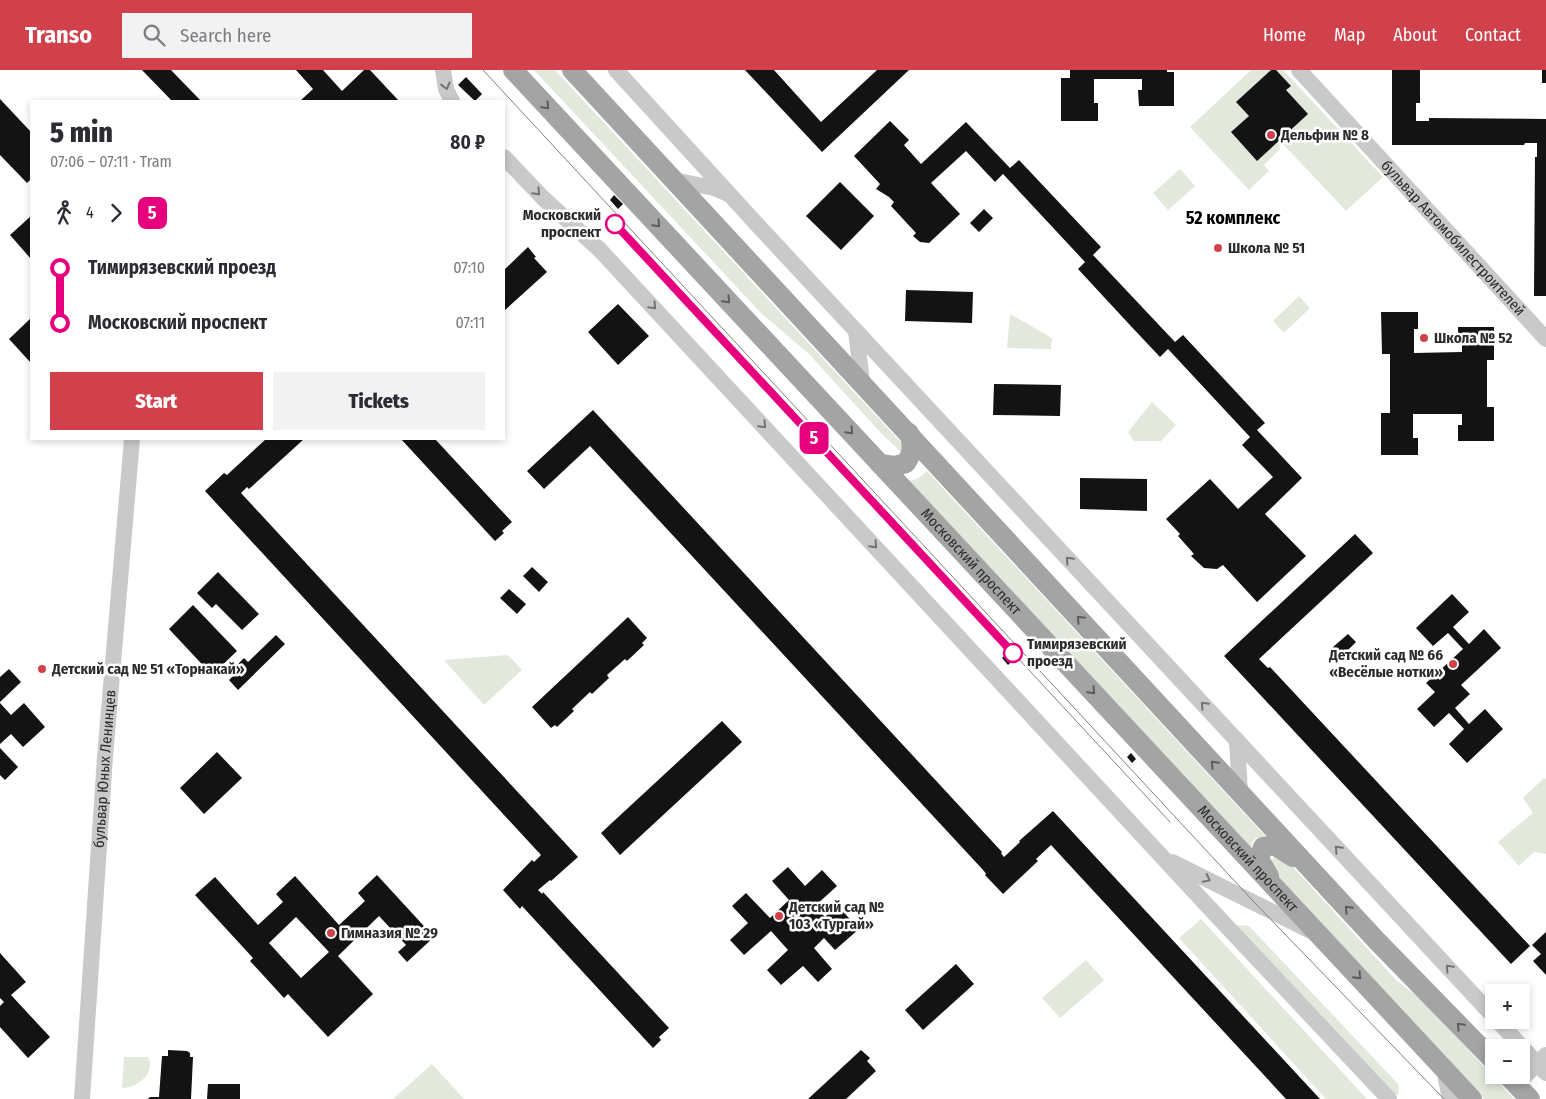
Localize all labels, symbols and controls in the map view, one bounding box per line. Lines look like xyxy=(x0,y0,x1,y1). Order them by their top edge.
search box xyxy=(122,13,472,58)
text: Transo xyxy=(25,21,92,49)
icon: search xyxy=(140,21,168,49)
text: Search here xyxy=(180,24,272,47)
text: Home xyxy=(1263,24,1306,46)
text: Map xyxy=(1334,24,1365,46)
text: About xyxy=(1393,24,1437,46)
text: Contact xyxy=(1465,24,1521,46)
one-way arrow xyxy=(440,82,451,90)
one-way arrow xyxy=(540,100,549,109)
text: 5 min xyxy=(50,116,113,149)
place label: Дельфин № 8 xyxy=(1280,126,1369,144)
marker: Дельфин № 8 xyxy=(1265,129,1277,141)
text: 80 ₽ xyxy=(450,131,485,154)
text: 07:06 – 07:11 · Tram xyxy=(50,152,172,171)
street label: бульвар Автомобилестроителей xyxy=(1377,156,1529,319)
one-way arrow xyxy=(531,187,540,196)
icon: walk xyxy=(50,199,78,227)
icon: forward xyxy=(102,199,130,227)
text: 5 xyxy=(148,202,157,224)
text: 4 xyxy=(86,203,94,222)
place label: Московский проспект xyxy=(523,206,602,241)
district label: 52 комплекс xyxy=(1186,207,1280,229)
marker: Московский проспект xyxy=(605,214,625,234)
one-way arrow xyxy=(651,219,660,228)
place label: Школа № 51 xyxy=(1228,239,1305,257)
marker: Школа № 51 xyxy=(1212,242,1224,254)
text: Тимирязевский проезд xyxy=(88,256,276,279)
text: 07:10 xyxy=(453,258,485,277)
one-way arrow xyxy=(721,294,730,303)
one-way arrow xyxy=(647,301,656,310)
text: Московский проспект xyxy=(88,311,267,334)
text: 07:11 xyxy=(455,313,485,332)
place label: Школа № 52 xyxy=(1434,329,1512,347)
marker: Школа № 52 xyxy=(1418,332,1430,344)
button: Start xyxy=(50,372,263,430)
button: Tickets xyxy=(273,372,485,430)
one-way arrow xyxy=(757,420,766,429)
line badge: 5 xyxy=(798,422,830,454)
one-way arrow xyxy=(844,425,853,434)
text: 5 xyxy=(810,427,818,449)
street label: Московский проспект xyxy=(917,505,1026,619)
one-way arrow xyxy=(868,539,877,548)
one-way arrow xyxy=(1066,557,1075,566)
one-way arrow xyxy=(1077,615,1086,624)
place label: Тимирязевский проезд xyxy=(1027,635,1127,670)
marker: Тимирязевский проезд xyxy=(1003,643,1023,663)
place label: Детский сад № 66 «Весёлые нотки» xyxy=(1328,646,1443,681)
marker: Детский сад № 66 «Весёлые нотки» xyxy=(1447,658,1459,670)
place label: Детский сад № 51 «Торнакай» xyxy=(51,660,245,678)
marker: Детский сад № 51 «Торнакай» xyxy=(36,663,48,675)
one-way arrow xyxy=(1086,685,1095,694)
street label: бульвар Юных Ленинцев xyxy=(90,689,120,848)
one-way arrow xyxy=(1201,701,1210,710)
one-way arrow xyxy=(1211,760,1220,769)
street label: Московский проспект xyxy=(1194,802,1303,916)
one-way arrow xyxy=(1335,846,1344,855)
one-way arrow xyxy=(1202,873,1211,883)
place label: Детский сад № 103 «Тургай» xyxy=(788,898,884,933)
one-way arrow xyxy=(1344,905,1353,914)
marker: Детский сад № 103 «Тургай» xyxy=(773,910,785,922)
place label: Гимназия № 29 xyxy=(341,924,438,942)
marker: Гимназия № 29 xyxy=(325,927,337,939)
one-way arrow xyxy=(1446,965,1455,974)
one-way arrow xyxy=(1352,971,1361,980)
map controls xyxy=(1485,984,1530,1084)
button: + xyxy=(1485,984,1530,1029)
one-way arrow xyxy=(1457,1023,1466,1032)
button: − xyxy=(1485,1039,1530,1084)

